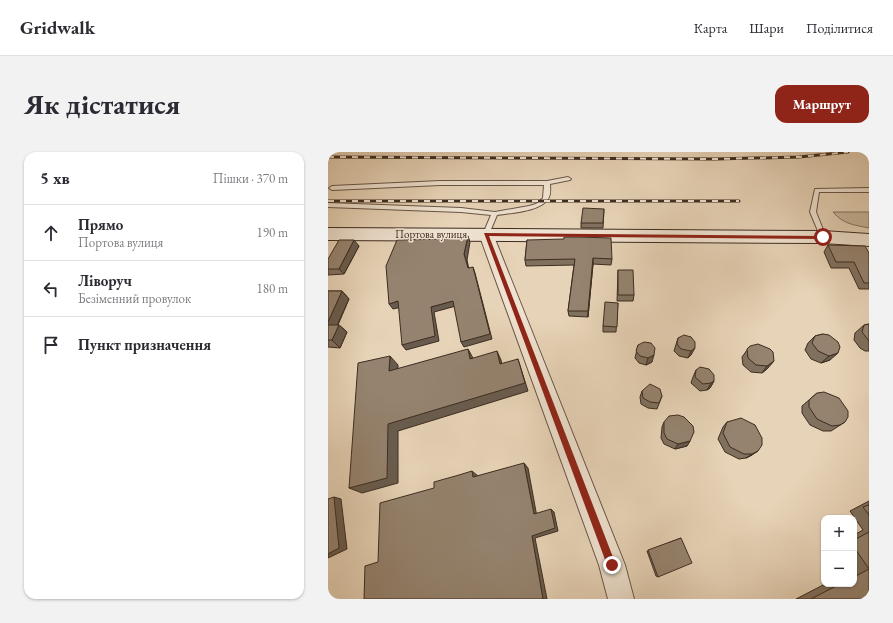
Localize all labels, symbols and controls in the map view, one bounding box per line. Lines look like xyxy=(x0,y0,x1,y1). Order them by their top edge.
text: Gridwalk xyxy=(20,15,95,40)
text: Карта xyxy=(694,19,727,37)
text: Шари xyxy=(749,19,784,37)
text: Поділитися xyxy=(806,19,873,37)
button: Маршрут xyxy=(775,85,869,123)
text: Як дістатися xyxy=(24,86,180,122)
text: 5 хв xyxy=(40,167,70,189)
text: Пішки · 370 m xyxy=(213,170,288,187)
text: Прямо xyxy=(78,215,123,234)
icon: ahead xyxy=(40,222,62,244)
text: 190 m xyxy=(257,224,288,241)
street label: Портова вулиця xyxy=(395,227,467,241)
route start xyxy=(814,228,832,246)
text: Портова вулиця xyxy=(78,234,163,251)
text: Ліворуч xyxy=(78,271,132,290)
icon: left xyxy=(40,278,62,300)
text: 180 m xyxy=(257,280,288,297)
text: Безіменний провулок xyxy=(78,290,191,307)
icon: arrive xyxy=(40,334,62,356)
text: Пункт призначення xyxy=(78,335,211,354)
map controls xyxy=(821,515,857,587)
button: + xyxy=(821,515,857,551)
button: − xyxy=(821,551,857,587)
route end xyxy=(603,556,621,574)

